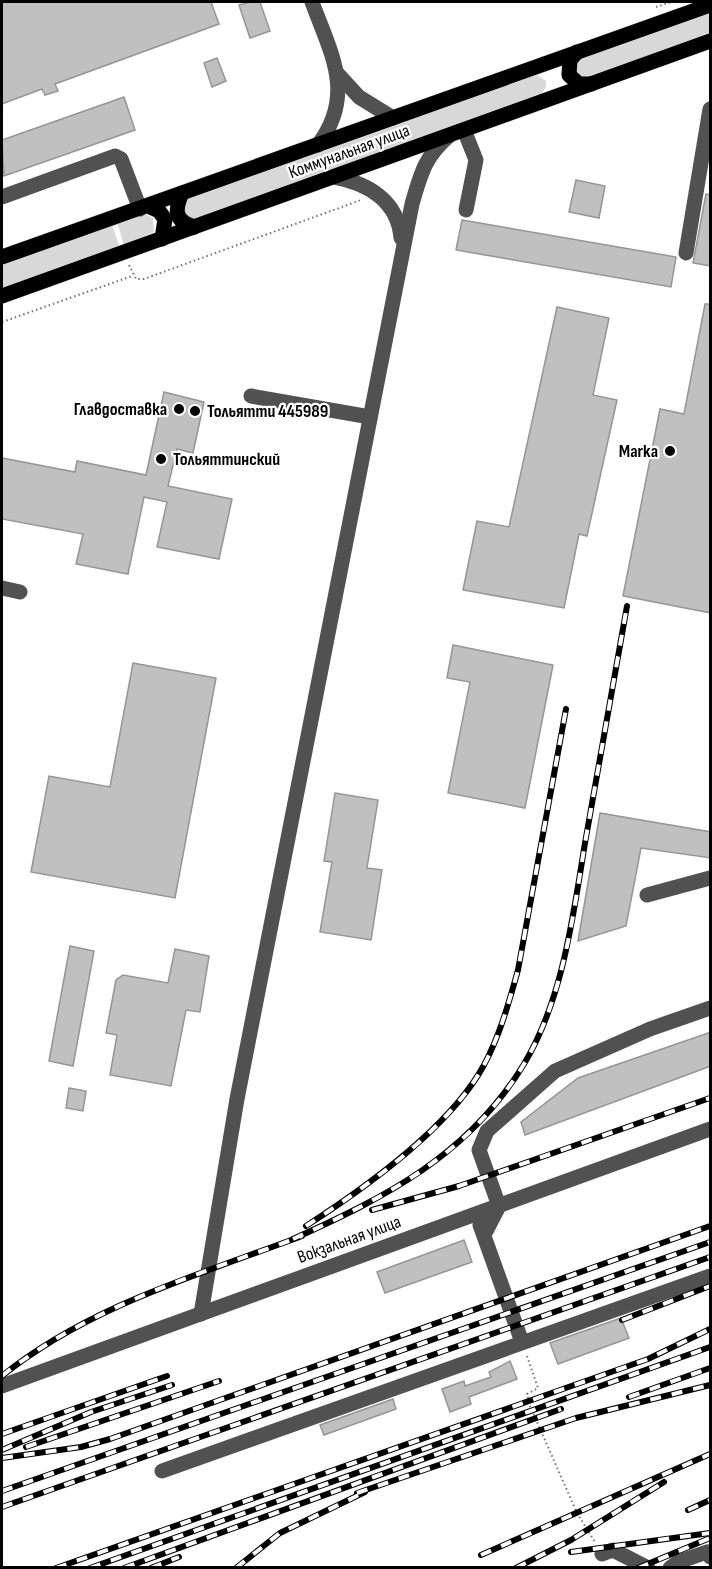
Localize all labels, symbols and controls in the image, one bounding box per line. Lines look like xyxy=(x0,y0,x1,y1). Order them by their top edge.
street label: Коммунальная улица xyxy=(286,120,413,183)
place label: Главдоставка xyxy=(74,399,167,420)
place label: Тольятти 445989 xyxy=(207,401,328,422)
marker: Главдоставка xyxy=(172,402,186,416)
marker: Тольятти 445989 xyxy=(188,404,202,418)
place label: Marka xyxy=(619,441,658,462)
marker: Marka xyxy=(663,444,677,458)
place label: Тольяттинский xyxy=(173,449,280,470)
marker: Тольяттинский xyxy=(154,452,168,466)
street label: Вокзальная улица xyxy=(295,1211,404,1268)

